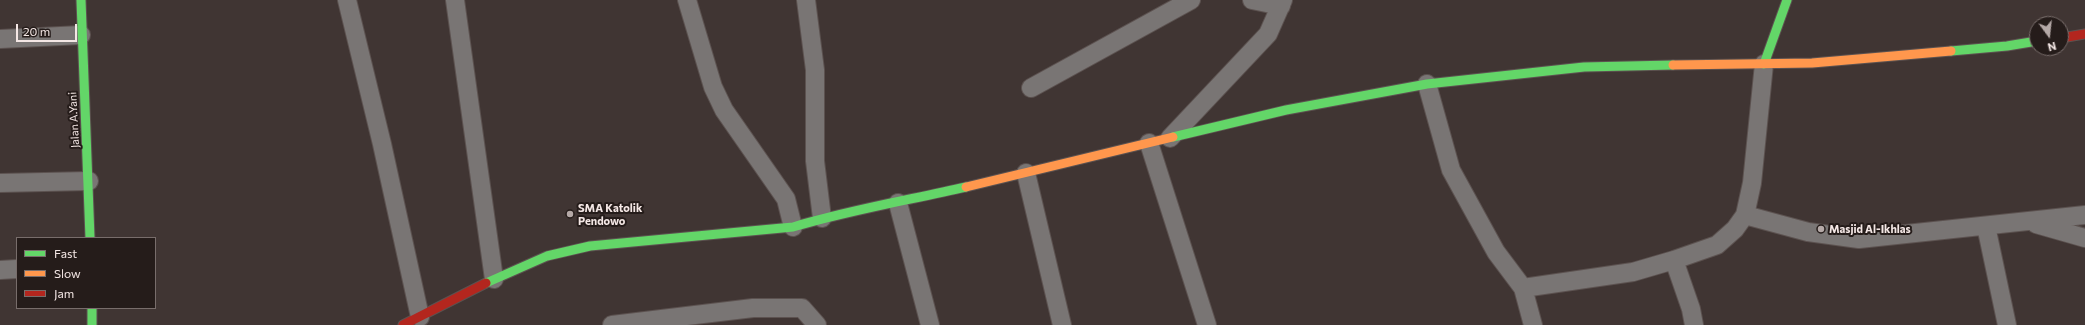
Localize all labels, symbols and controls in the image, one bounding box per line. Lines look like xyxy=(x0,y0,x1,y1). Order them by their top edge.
scale bar xyxy=(18,16,79,42)
north arrow xyxy=(2029,16,2069,56)
text: 20 m xyxy=(23,24,50,38)
text: N xyxy=(2046,40,2058,54)
street label: Jalan A.Yani xyxy=(66,92,82,148)
place label: SMA Katolik Pendowo xyxy=(578,201,642,227)
marker: SMA Katolik Pendowo xyxy=(565,209,575,219)
place label: Masjid Al-Ikhlas xyxy=(1829,222,1911,236)
marker: Masjid Al-Ikhlas xyxy=(1816,224,1826,234)
legend xyxy=(16,237,156,309)
text: Fast xyxy=(54,246,77,260)
text: Slow xyxy=(54,266,81,280)
text: Jam xyxy=(54,286,74,300)

